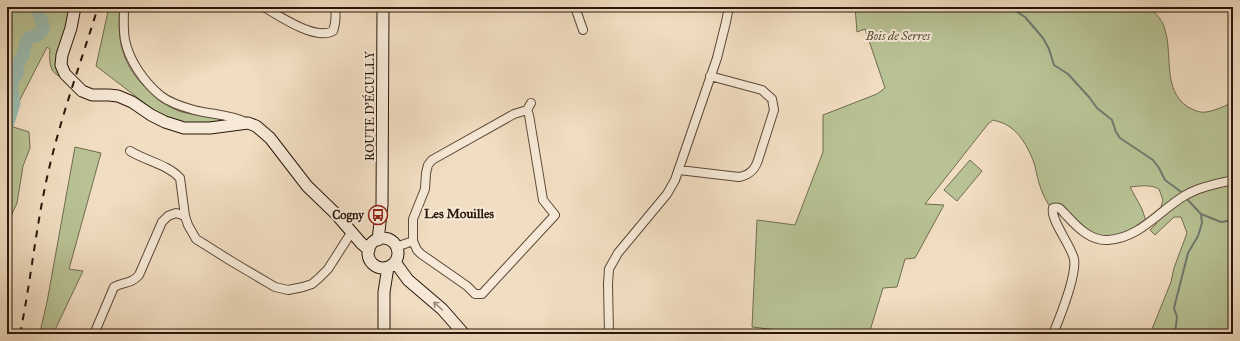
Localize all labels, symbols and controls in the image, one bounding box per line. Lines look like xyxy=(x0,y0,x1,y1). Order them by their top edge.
park label: Bois de Serres xyxy=(865,29,931,43)
street label: ROUTE D'ÉCULLY xyxy=(361,51,377,161)
bus stop icon: Cogny xyxy=(367,204,389,226)
district label: Les Mouilles xyxy=(424,206,494,222)
place label: Cogny xyxy=(332,208,365,223)
one-way arrow xyxy=(432,301,443,310)

